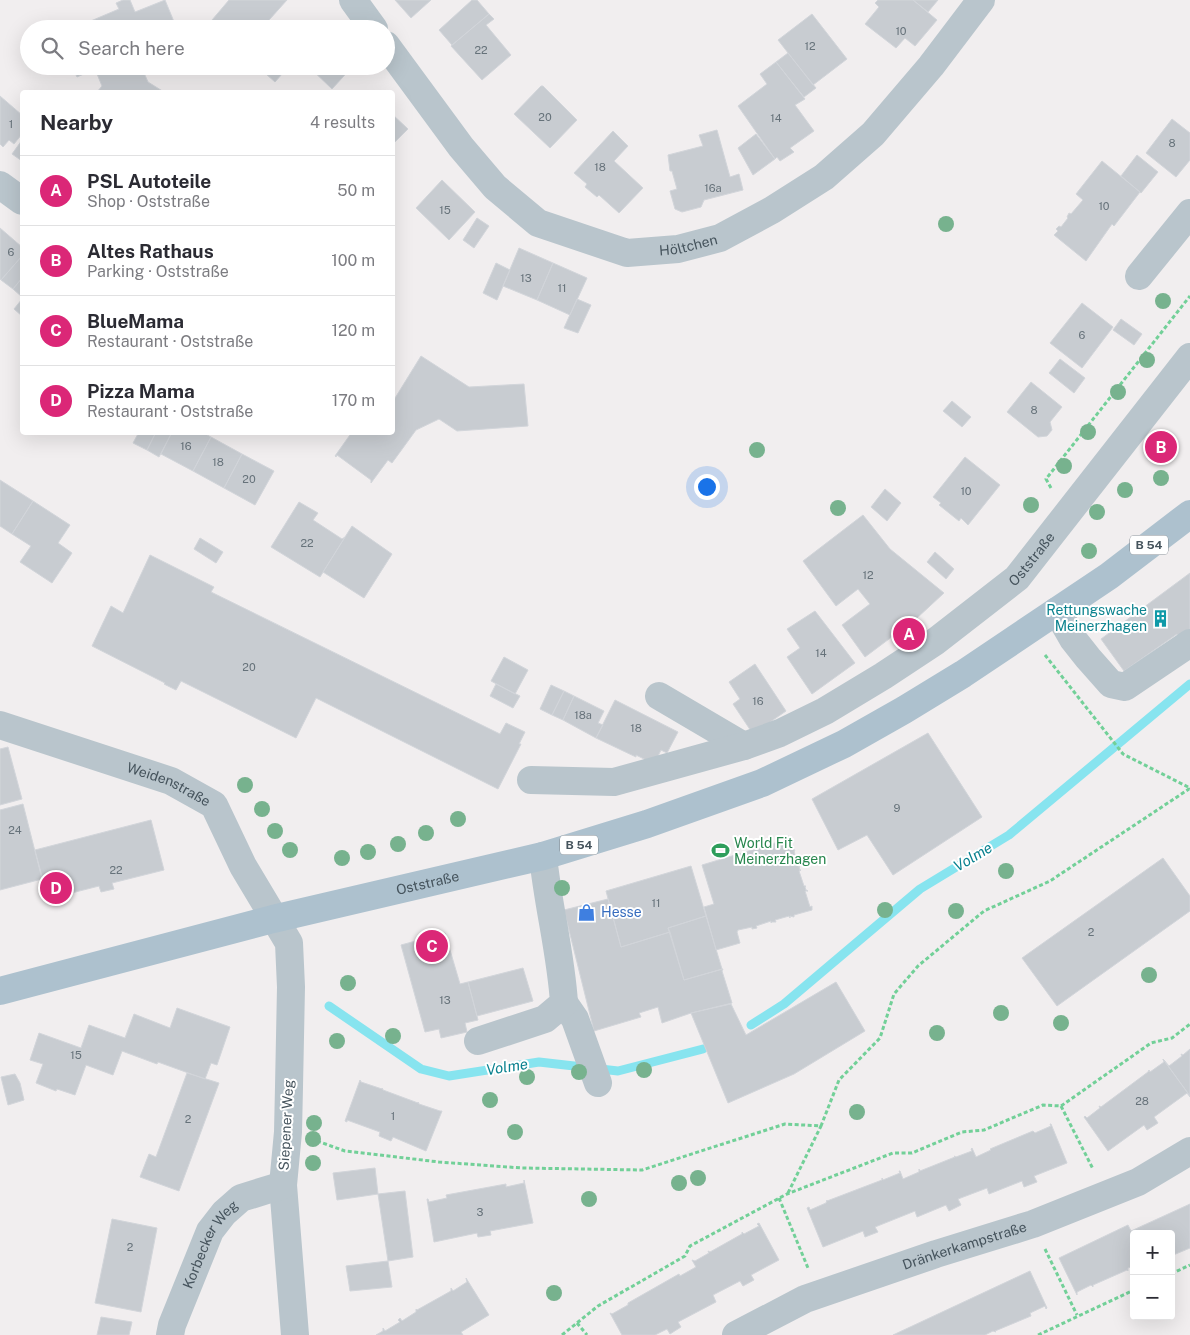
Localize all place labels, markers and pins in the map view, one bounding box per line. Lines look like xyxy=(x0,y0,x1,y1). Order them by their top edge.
pin: B xyxy=(1145,428,1177,466)
place label: Rettungswache Meinerzhagen xyxy=(1046,602,1147,634)
building icon: Rettungswache Meinerzhagen xyxy=(1151,608,1171,628)
pin: A xyxy=(893,615,925,653)
place label: World Fit Meinerzhagen xyxy=(734,835,826,867)
sports icon: World Fit Meinerzhagen xyxy=(710,841,730,861)
pin: D xyxy=(40,869,72,907)
shop icon: Hesse xyxy=(577,902,597,922)
place label: Hesse xyxy=(601,904,642,920)
pin: C xyxy=(416,927,448,965)

